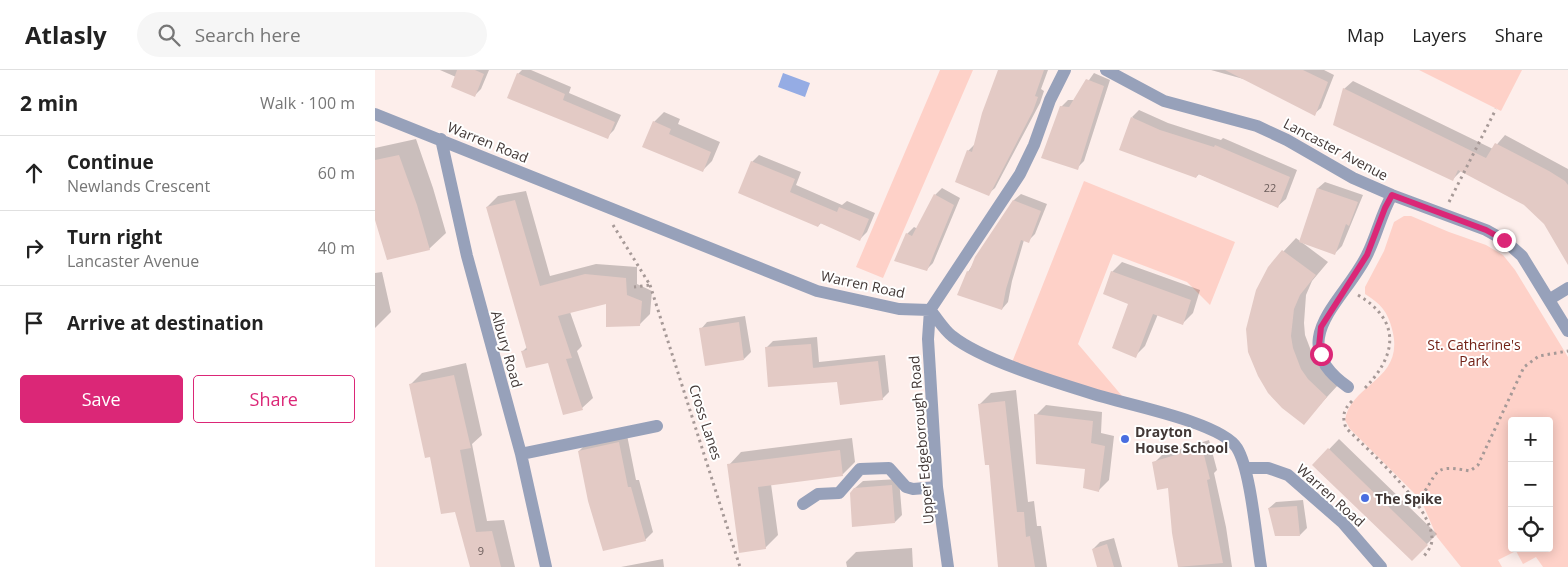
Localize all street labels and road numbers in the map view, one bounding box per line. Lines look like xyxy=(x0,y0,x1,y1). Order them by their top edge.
street label: Lancaster Avenue xyxy=(1280,113,1392,185)
street label: Warren Road xyxy=(445,117,531,167)
street label: Warren Road xyxy=(819,266,907,302)
street label: Albury Road xyxy=(487,308,527,390)
street label: Upper Edgeborough Road xyxy=(904,355,938,525)
street label: Cross Lanes xyxy=(685,382,727,462)
street label: Warren Road xyxy=(1293,459,1369,531)

